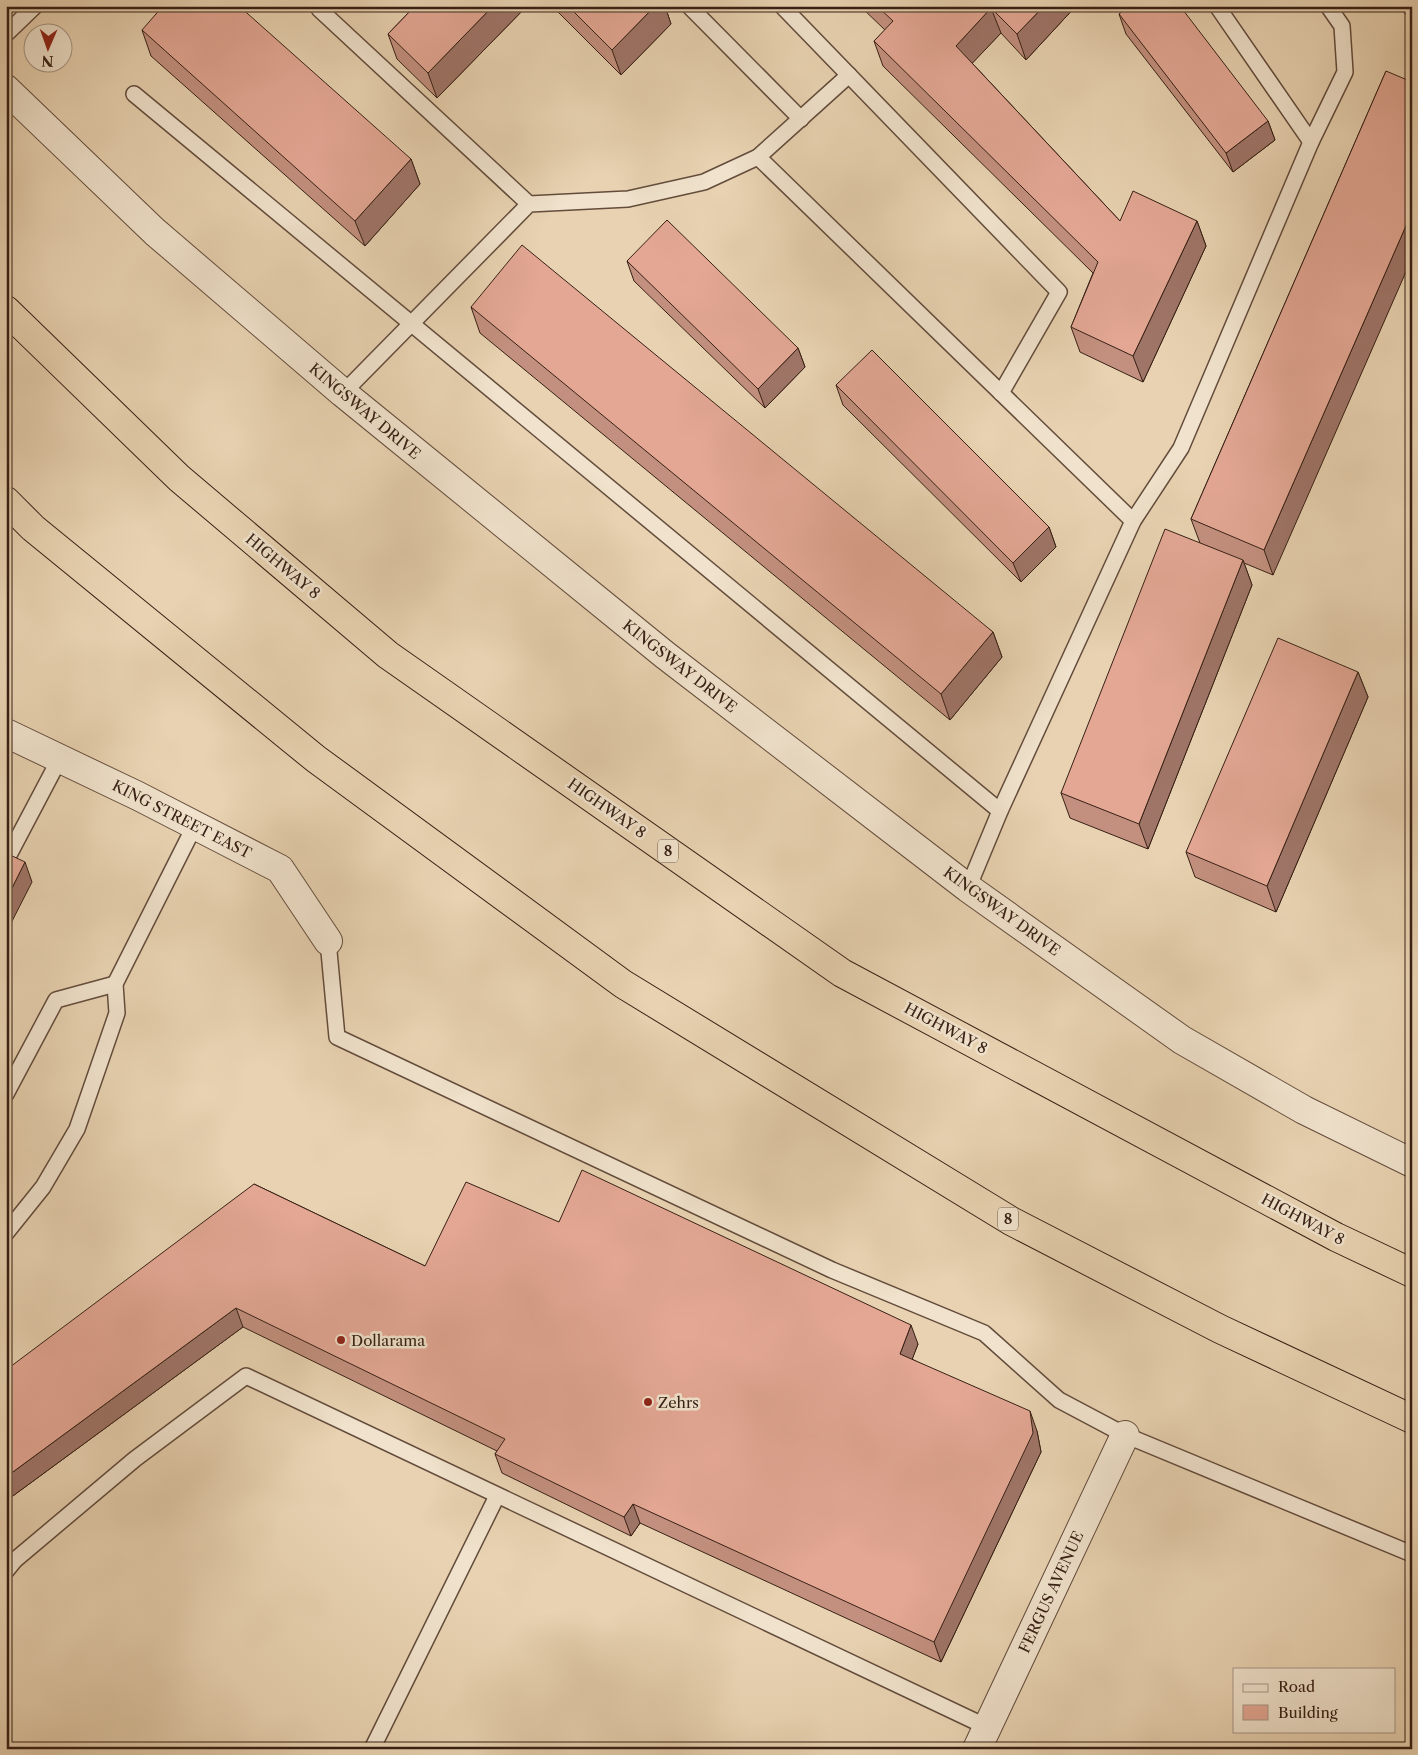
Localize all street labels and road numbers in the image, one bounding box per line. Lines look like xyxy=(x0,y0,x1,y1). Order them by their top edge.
street label: KINGSWAY DRIVE xyxy=(305,359,425,463)
street label: HIGHWAY 8 xyxy=(242,529,324,603)
street label: KINGSWAY DRIVE xyxy=(619,616,741,716)
street label: HIGHWAY 8 xyxy=(564,774,650,842)
street label: KING STREET EAST xyxy=(109,776,256,863)
road number: 8 xyxy=(658,839,678,862)
street label: KINGSWAY DRIVE xyxy=(940,862,1064,960)
street label: HIGHWAY 8 xyxy=(901,998,991,1058)
street label: HIGHWAY 8 xyxy=(1258,1189,1348,1249)
road number: 8 xyxy=(998,1208,1018,1230)
street label: FERGUS AVENUE xyxy=(1014,1528,1088,1656)

